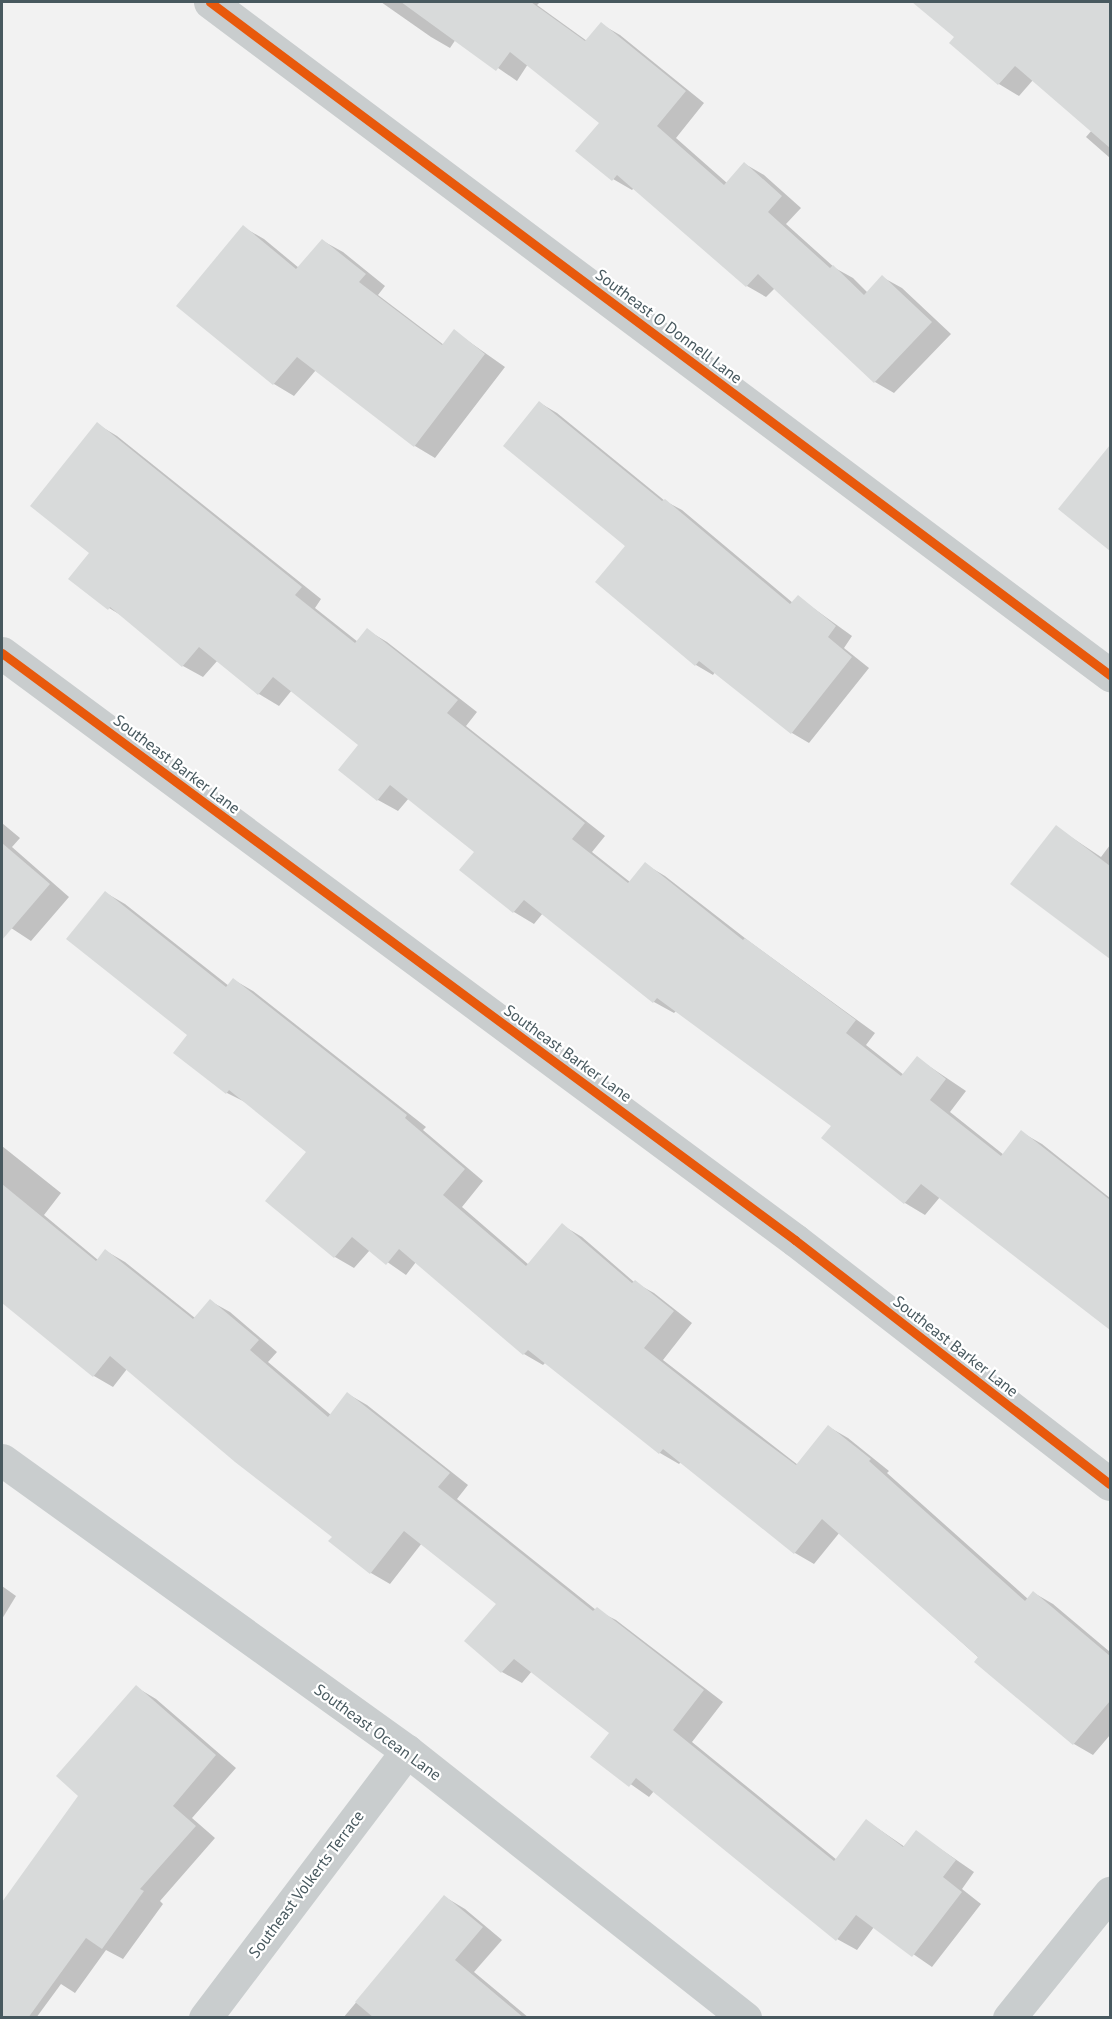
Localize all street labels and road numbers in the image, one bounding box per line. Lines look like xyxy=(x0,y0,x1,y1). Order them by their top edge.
street label: Southeast O Donnell Lane xyxy=(592,265,746,387)
street label: Southeast Barker Lane xyxy=(110,710,244,818)
street label: Southeast Barker Lane xyxy=(500,1000,636,1106)
street label: Southeast Barker Lane xyxy=(890,1291,1022,1401)
street label: Southeast Ocean Lane xyxy=(311,1680,445,1784)
street label: Southeast Volkerts Terrace xyxy=(244,1806,368,1962)

